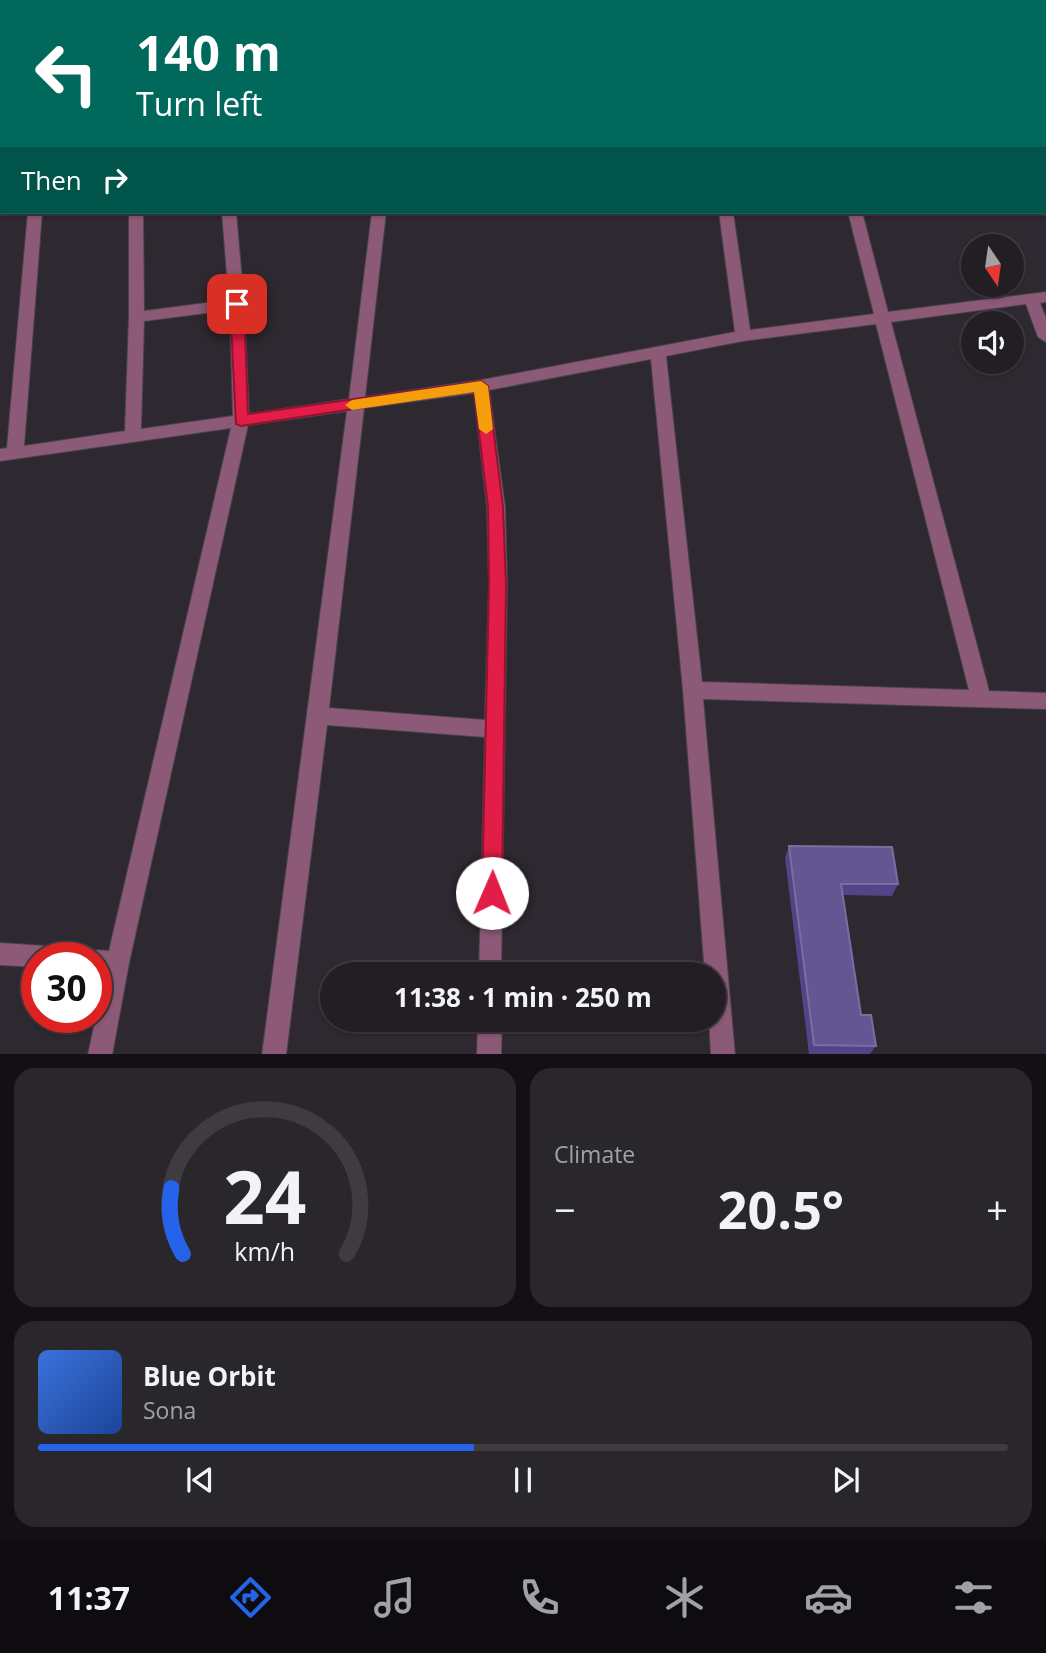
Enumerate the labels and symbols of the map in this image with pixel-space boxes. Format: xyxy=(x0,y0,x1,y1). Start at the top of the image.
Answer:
north arrow xyxy=(961,234,1024,298)
pin xyxy=(207,274,267,334)
position arrow xyxy=(455,856,529,930)
speed limit sign: 30 xyxy=(21,942,112,1033)

